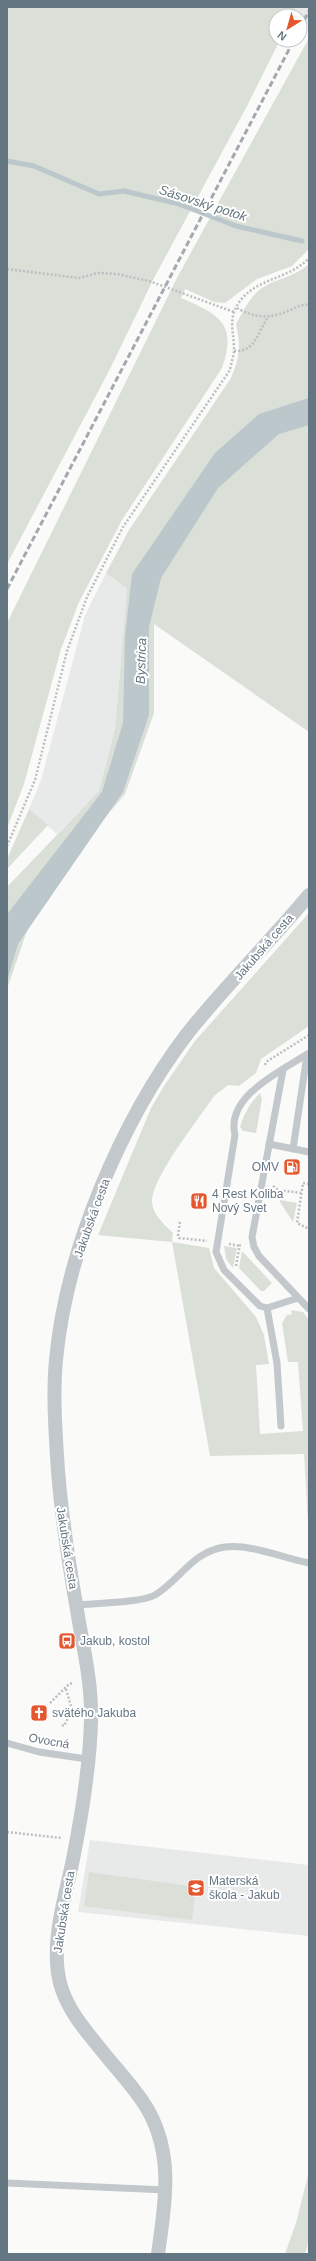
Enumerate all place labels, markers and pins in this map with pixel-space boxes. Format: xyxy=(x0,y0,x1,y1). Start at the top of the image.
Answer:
fuel station icon: OMV xyxy=(282,1157,302,1177)
place label: OMV xyxy=(252,1160,279,1174)
place label: 4 Rest Koliba Nový Svet xyxy=(212,1187,284,1215)
restaurant icon: 4 Rest Koliba Nový Svet xyxy=(189,1191,209,1211)
bus stop icon: Jakub, kostol xyxy=(57,1631,77,1651)
place label: Jakub, kostol xyxy=(80,1634,150,1648)
church icon: svätého Jakuba xyxy=(29,1703,49,1723)
place label: svätého Jakuba xyxy=(52,1706,136,1720)
place label: Materská škola - Jakub xyxy=(209,1874,280,1902)
school or university icon: Materská škola - Jakub xyxy=(186,1878,206,1898)

